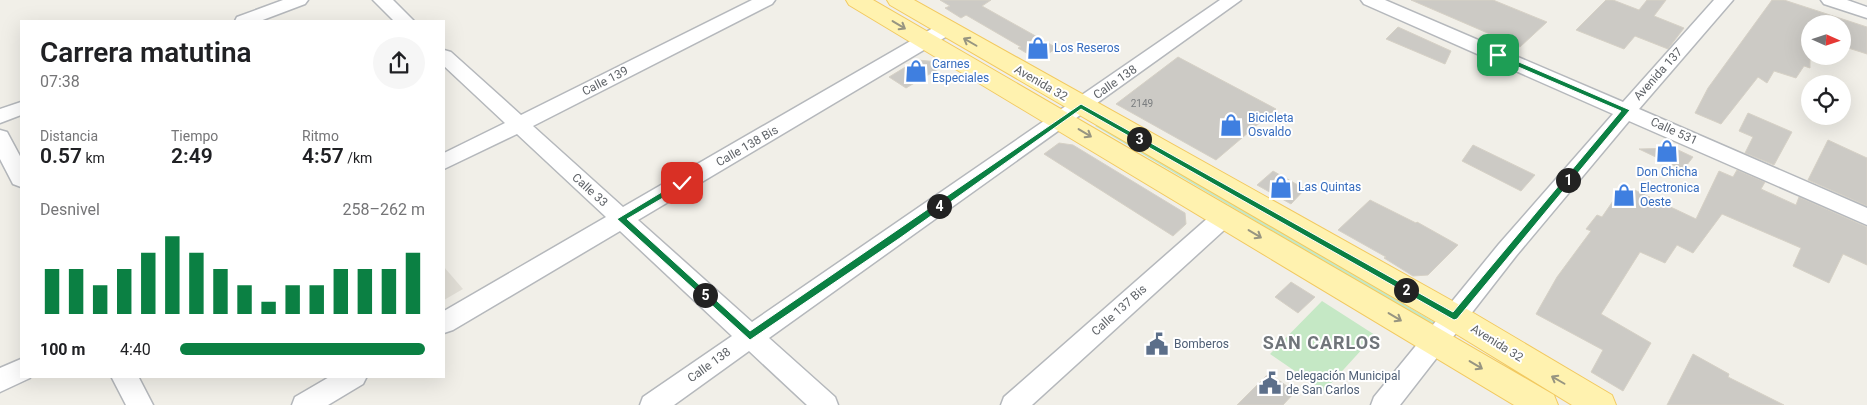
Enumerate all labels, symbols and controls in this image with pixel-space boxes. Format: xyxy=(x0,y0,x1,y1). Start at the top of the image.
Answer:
north arrow xyxy=(1801,15,1851,65)
map controls xyxy=(1801,15,1851,125)
one-way arrow xyxy=(892,21,906,31)
pin xyxy=(1477,34,1519,76)
shop icon: Los Reseros xyxy=(1025,35,1051,61)
text: Carrera matutina xyxy=(40,36,252,69)
button: share xyxy=(373,37,425,89)
one-way arrow xyxy=(963,37,978,47)
place label: Los Reseros xyxy=(1054,41,1120,55)
icon: arrive xyxy=(1484,41,1512,69)
street label: Avenida 137 xyxy=(1631,45,1685,103)
place label: Carnes Especiales xyxy=(932,57,989,85)
shop icon: Carnes Especiales xyxy=(903,58,929,84)
street label: Avenida 32 xyxy=(1012,62,1070,104)
street label: Calle 138 xyxy=(1091,62,1140,102)
street label: Calle 139 xyxy=(580,63,630,99)
text: 07:38 xyxy=(40,72,80,91)
button: locate xyxy=(1801,75,1851,125)
house number: 2149 xyxy=(1131,98,1153,109)
place label: Bicicleta Osvaldo xyxy=(1248,111,1294,139)
shop icon: Bicicleta Osvaldo xyxy=(1218,112,1244,138)
street label: Calle 531 xyxy=(1648,114,1700,148)
street label: Calle 138 Bis xyxy=(713,123,781,169)
pin: 3 xyxy=(1126,126,1152,152)
text: Distancia xyxy=(40,128,98,144)
text: Tiempo xyxy=(171,128,218,144)
text: Ritmo xyxy=(302,128,339,144)
one-way arrow xyxy=(1078,128,1092,138)
text: 3 xyxy=(1135,131,1144,147)
shop icon: Don Chicha xyxy=(1654,138,1680,164)
text: 0.57 xyxy=(40,144,82,168)
text: 2:49 xyxy=(171,144,213,168)
text: 4:57 xyxy=(302,144,344,168)
text: km xyxy=(82,150,105,166)
text: /km xyxy=(344,150,372,166)
pin xyxy=(661,162,703,204)
place label: Don Chicha xyxy=(1636,165,1698,179)
pin: 1 xyxy=(1556,168,1580,192)
icon: check xyxy=(668,169,696,197)
street label: Calle 33 xyxy=(569,170,611,210)
text: 1 xyxy=(1564,172,1573,188)
shop icon: Las Quintas xyxy=(1268,174,1294,200)
place label: Las Quintas xyxy=(1298,180,1361,194)
place label: Electronica Oeste xyxy=(1640,181,1699,209)
shop icon: Electronica Oeste xyxy=(1611,182,1637,208)
pin: 4 xyxy=(926,194,952,218)
text: 4 xyxy=(935,198,944,214)
text: Desnivel xyxy=(40,200,100,219)
text: 258–262 m xyxy=(343,200,425,219)
one-way arrow xyxy=(1247,229,1262,239)
pin: 2 xyxy=(1394,278,1418,302)
pin: 5 xyxy=(692,282,718,308)
street label: Calle 137 Bis xyxy=(1089,282,1149,338)
text: 2 xyxy=(1402,282,1411,298)
text: 5 xyxy=(701,287,710,303)
one-way arrow xyxy=(1387,312,1401,322)
street label: Avenida 32 xyxy=(1468,321,1526,365)
public building icon: Bomberos xyxy=(1144,331,1170,357)
district label: SAN CARLOS xyxy=(1263,332,1381,353)
place label: Bomberos xyxy=(1174,337,1229,351)
text: 100 m xyxy=(40,340,85,359)
text: 4:40 xyxy=(120,340,151,359)
street label: Calle 138 xyxy=(685,345,733,385)
one-way arrow xyxy=(1468,361,1482,371)
place label: Delegación Municipal de San Carlos xyxy=(1286,369,1400,397)
public building icon: Delegación Municipal de San Carlos xyxy=(1257,370,1283,396)
one-way arrow xyxy=(1551,375,1565,385)

